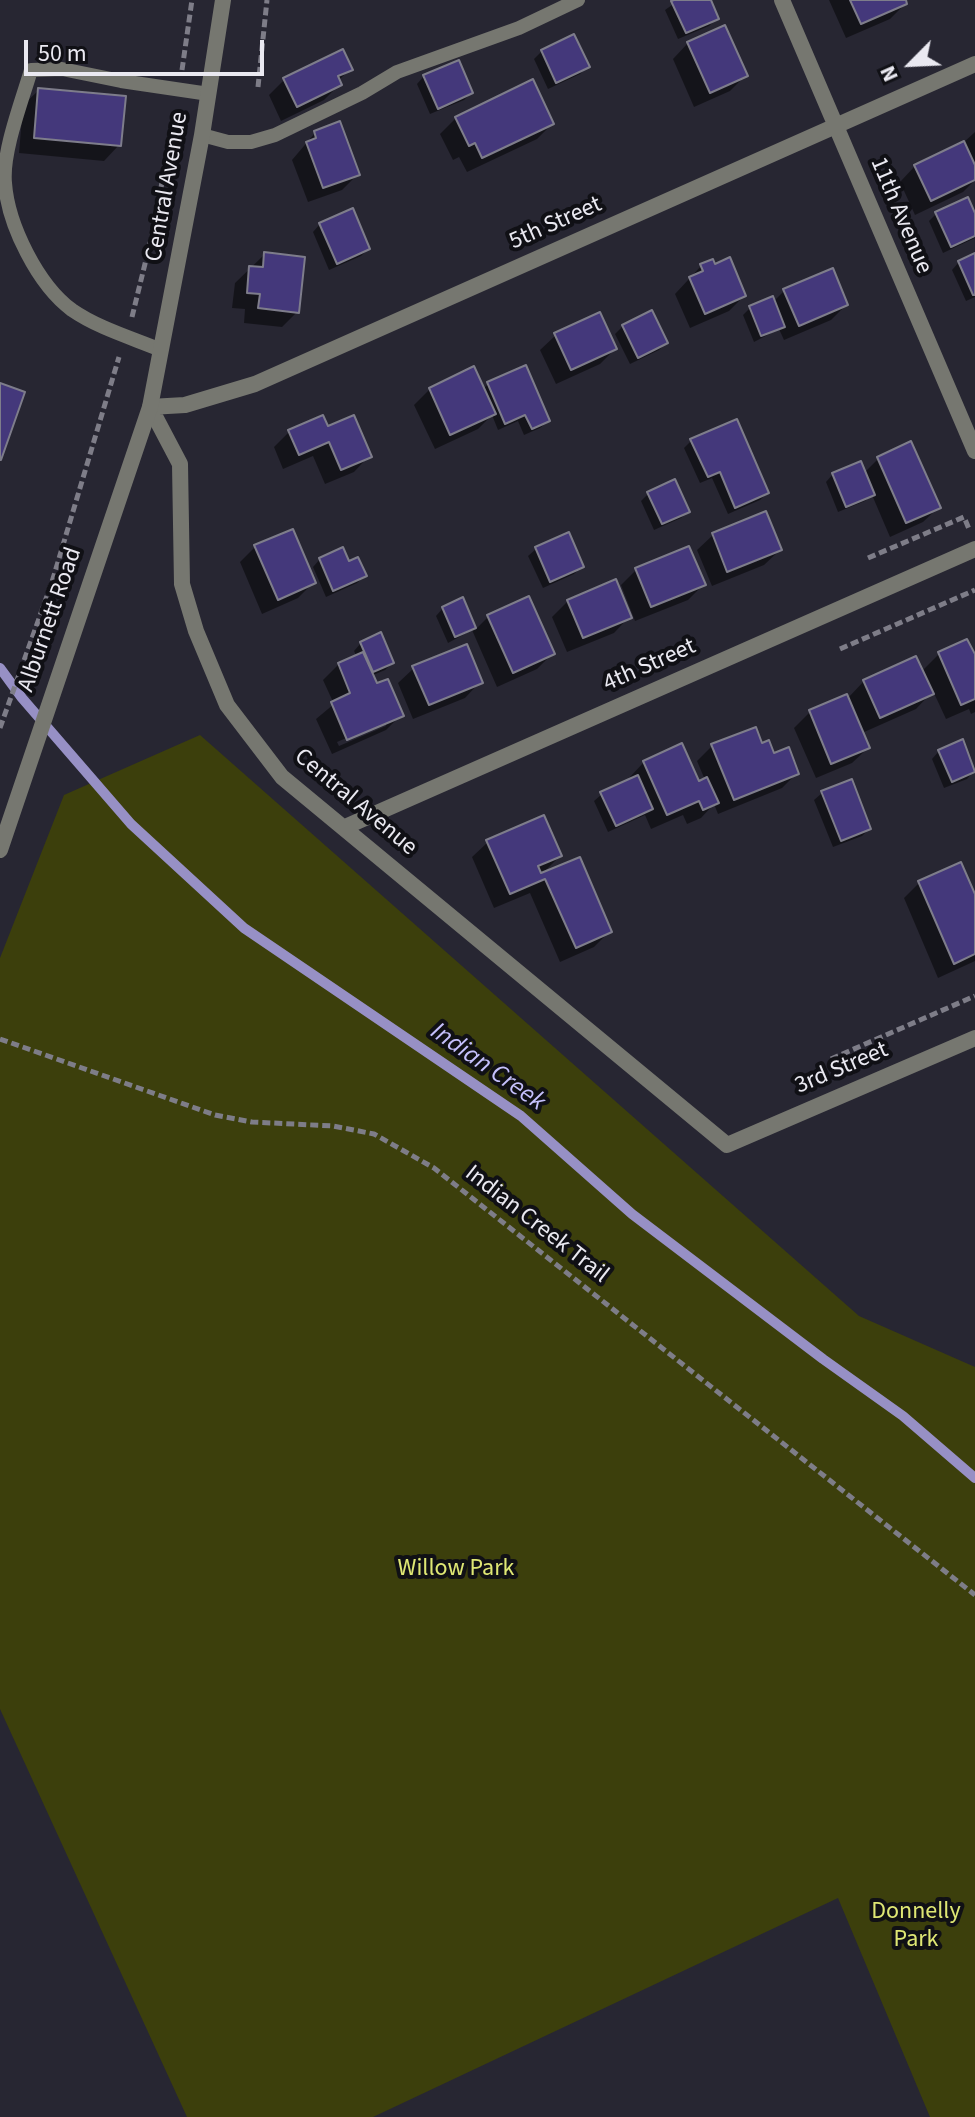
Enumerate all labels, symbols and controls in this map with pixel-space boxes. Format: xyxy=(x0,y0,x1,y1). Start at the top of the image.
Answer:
scale bar xyxy=(28,24,268,74)
north arrow xyxy=(871,24,951,104)
text: 50 m xyxy=(38,36,87,71)
text: N xyxy=(871,61,907,87)
street label: Central Avenue xyxy=(141,110,195,264)
street label: 11th Avenue xyxy=(863,153,937,279)
street label: 5th Street xyxy=(505,191,607,257)
street label: Alburnett Road xyxy=(13,544,89,696)
street label: 4th Street xyxy=(599,633,701,699)
street label: Central Avenue xyxy=(288,743,422,863)
water label: Indian Creek xyxy=(423,1017,551,1119)
street label: 3rd Street xyxy=(791,1037,893,1101)
street label: Indian Creek Trail xyxy=(458,1160,614,1290)
park label: Willow Park xyxy=(398,1556,514,1584)
park label: Donnelly Park xyxy=(871,1899,961,1955)

